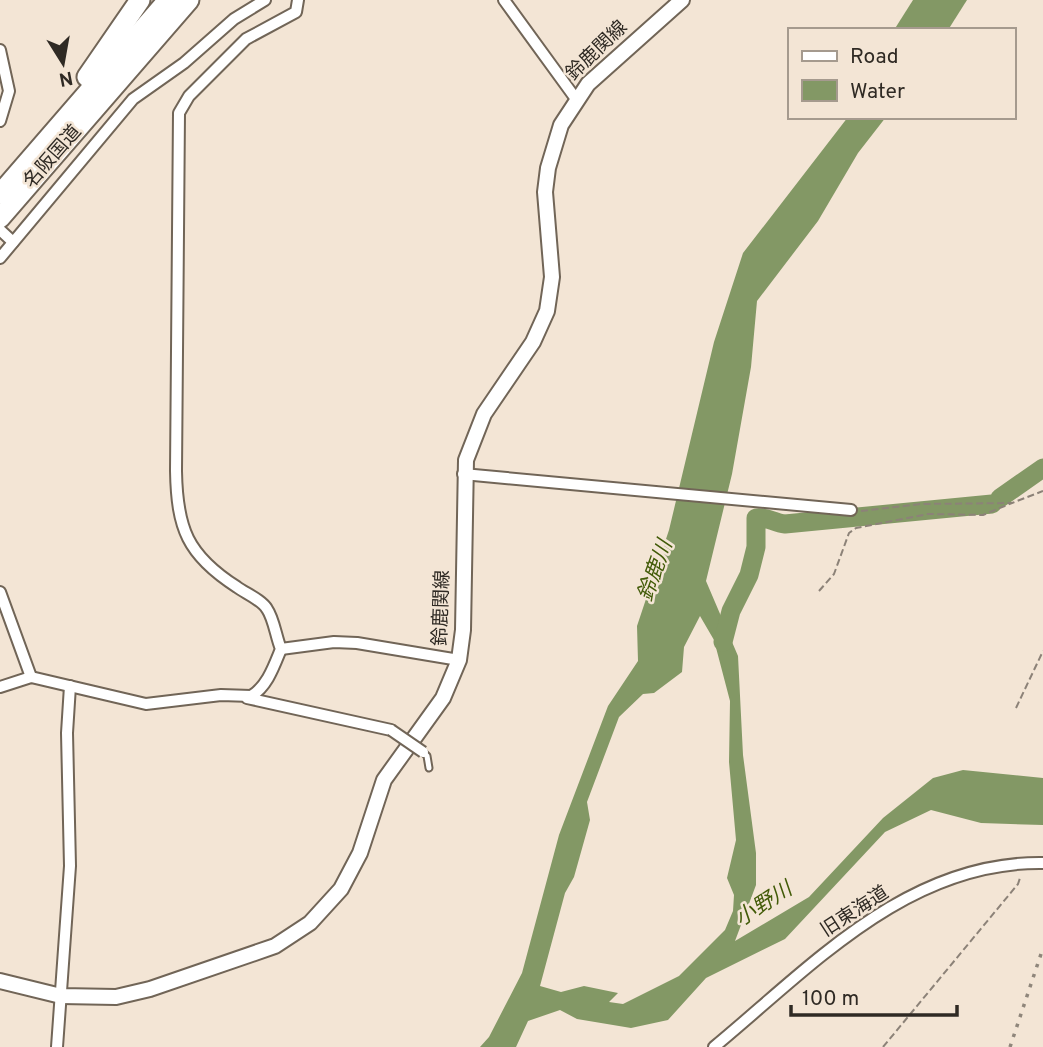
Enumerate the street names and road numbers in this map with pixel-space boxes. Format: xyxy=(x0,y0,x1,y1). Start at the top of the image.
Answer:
street label: 鈴鹿関線 xyxy=(561,16,633,86)
street label: 名阪国道 xyxy=(19,120,87,194)
street label: 鈴鹿関線 xyxy=(429,570,455,646)
street label: 旧東海道 xyxy=(817,881,893,943)

